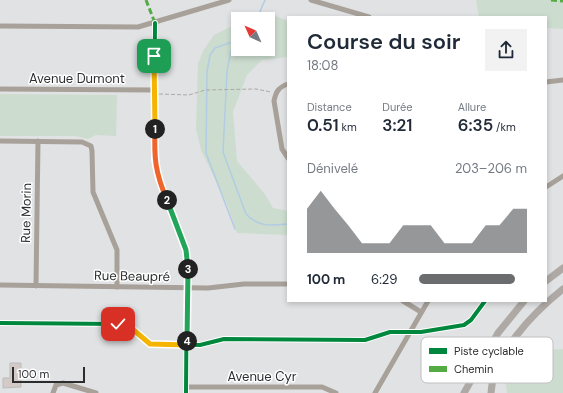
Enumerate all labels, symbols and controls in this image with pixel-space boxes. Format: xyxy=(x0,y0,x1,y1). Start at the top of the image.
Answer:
north arrow xyxy=(231,12,275,56)
map controls xyxy=(231,12,275,56)
text: Course du soir xyxy=(307,27,461,56)
button: share xyxy=(485,29,527,71)
pin xyxy=(137,39,171,73)
icon: arrive xyxy=(143,45,165,67)
text: 18:08 xyxy=(307,57,338,74)
street label: Avenue Dumont xyxy=(29,70,125,87)
text: Distance xyxy=(307,100,352,114)
text: Durée xyxy=(382,100,413,114)
text: Allure xyxy=(458,100,486,114)
text: 0.51 xyxy=(307,114,339,136)
text: 3:21 xyxy=(382,114,412,136)
text: 6:35 xyxy=(458,114,493,136)
pin: 1 xyxy=(145,119,165,139)
text: km xyxy=(339,120,357,134)
text: /km xyxy=(493,120,516,134)
text: 1 xyxy=(153,122,157,136)
text: Dénivelé xyxy=(307,160,358,177)
text: 203–206 m xyxy=(455,160,527,177)
street label: Rue Morin xyxy=(17,183,35,243)
pin: 2 xyxy=(157,190,177,210)
text: 2 xyxy=(164,193,170,207)
pin: 3 xyxy=(178,259,198,279)
text: 3 xyxy=(185,262,191,276)
street label: Rue Beaupré xyxy=(94,267,170,285)
text: 100 m xyxy=(307,271,345,288)
text: 6:29 xyxy=(371,271,397,288)
pin xyxy=(101,307,135,341)
icon: check xyxy=(107,313,129,335)
pin: 4 xyxy=(177,331,197,351)
text: 4 xyxy=(183,334,191,348)
legend xyxy=(421,337,553,383)
text: Piste cyclable xyxy=(454,344,524,358)
text: Chemin xyxy=(454,362,493,376)
scale bar xyxy=(12,365,85,384)
text: 100 m xyxy=(18,367,49,381)
street label: Avenue Cyr xyxy=(228,368,297,385)

